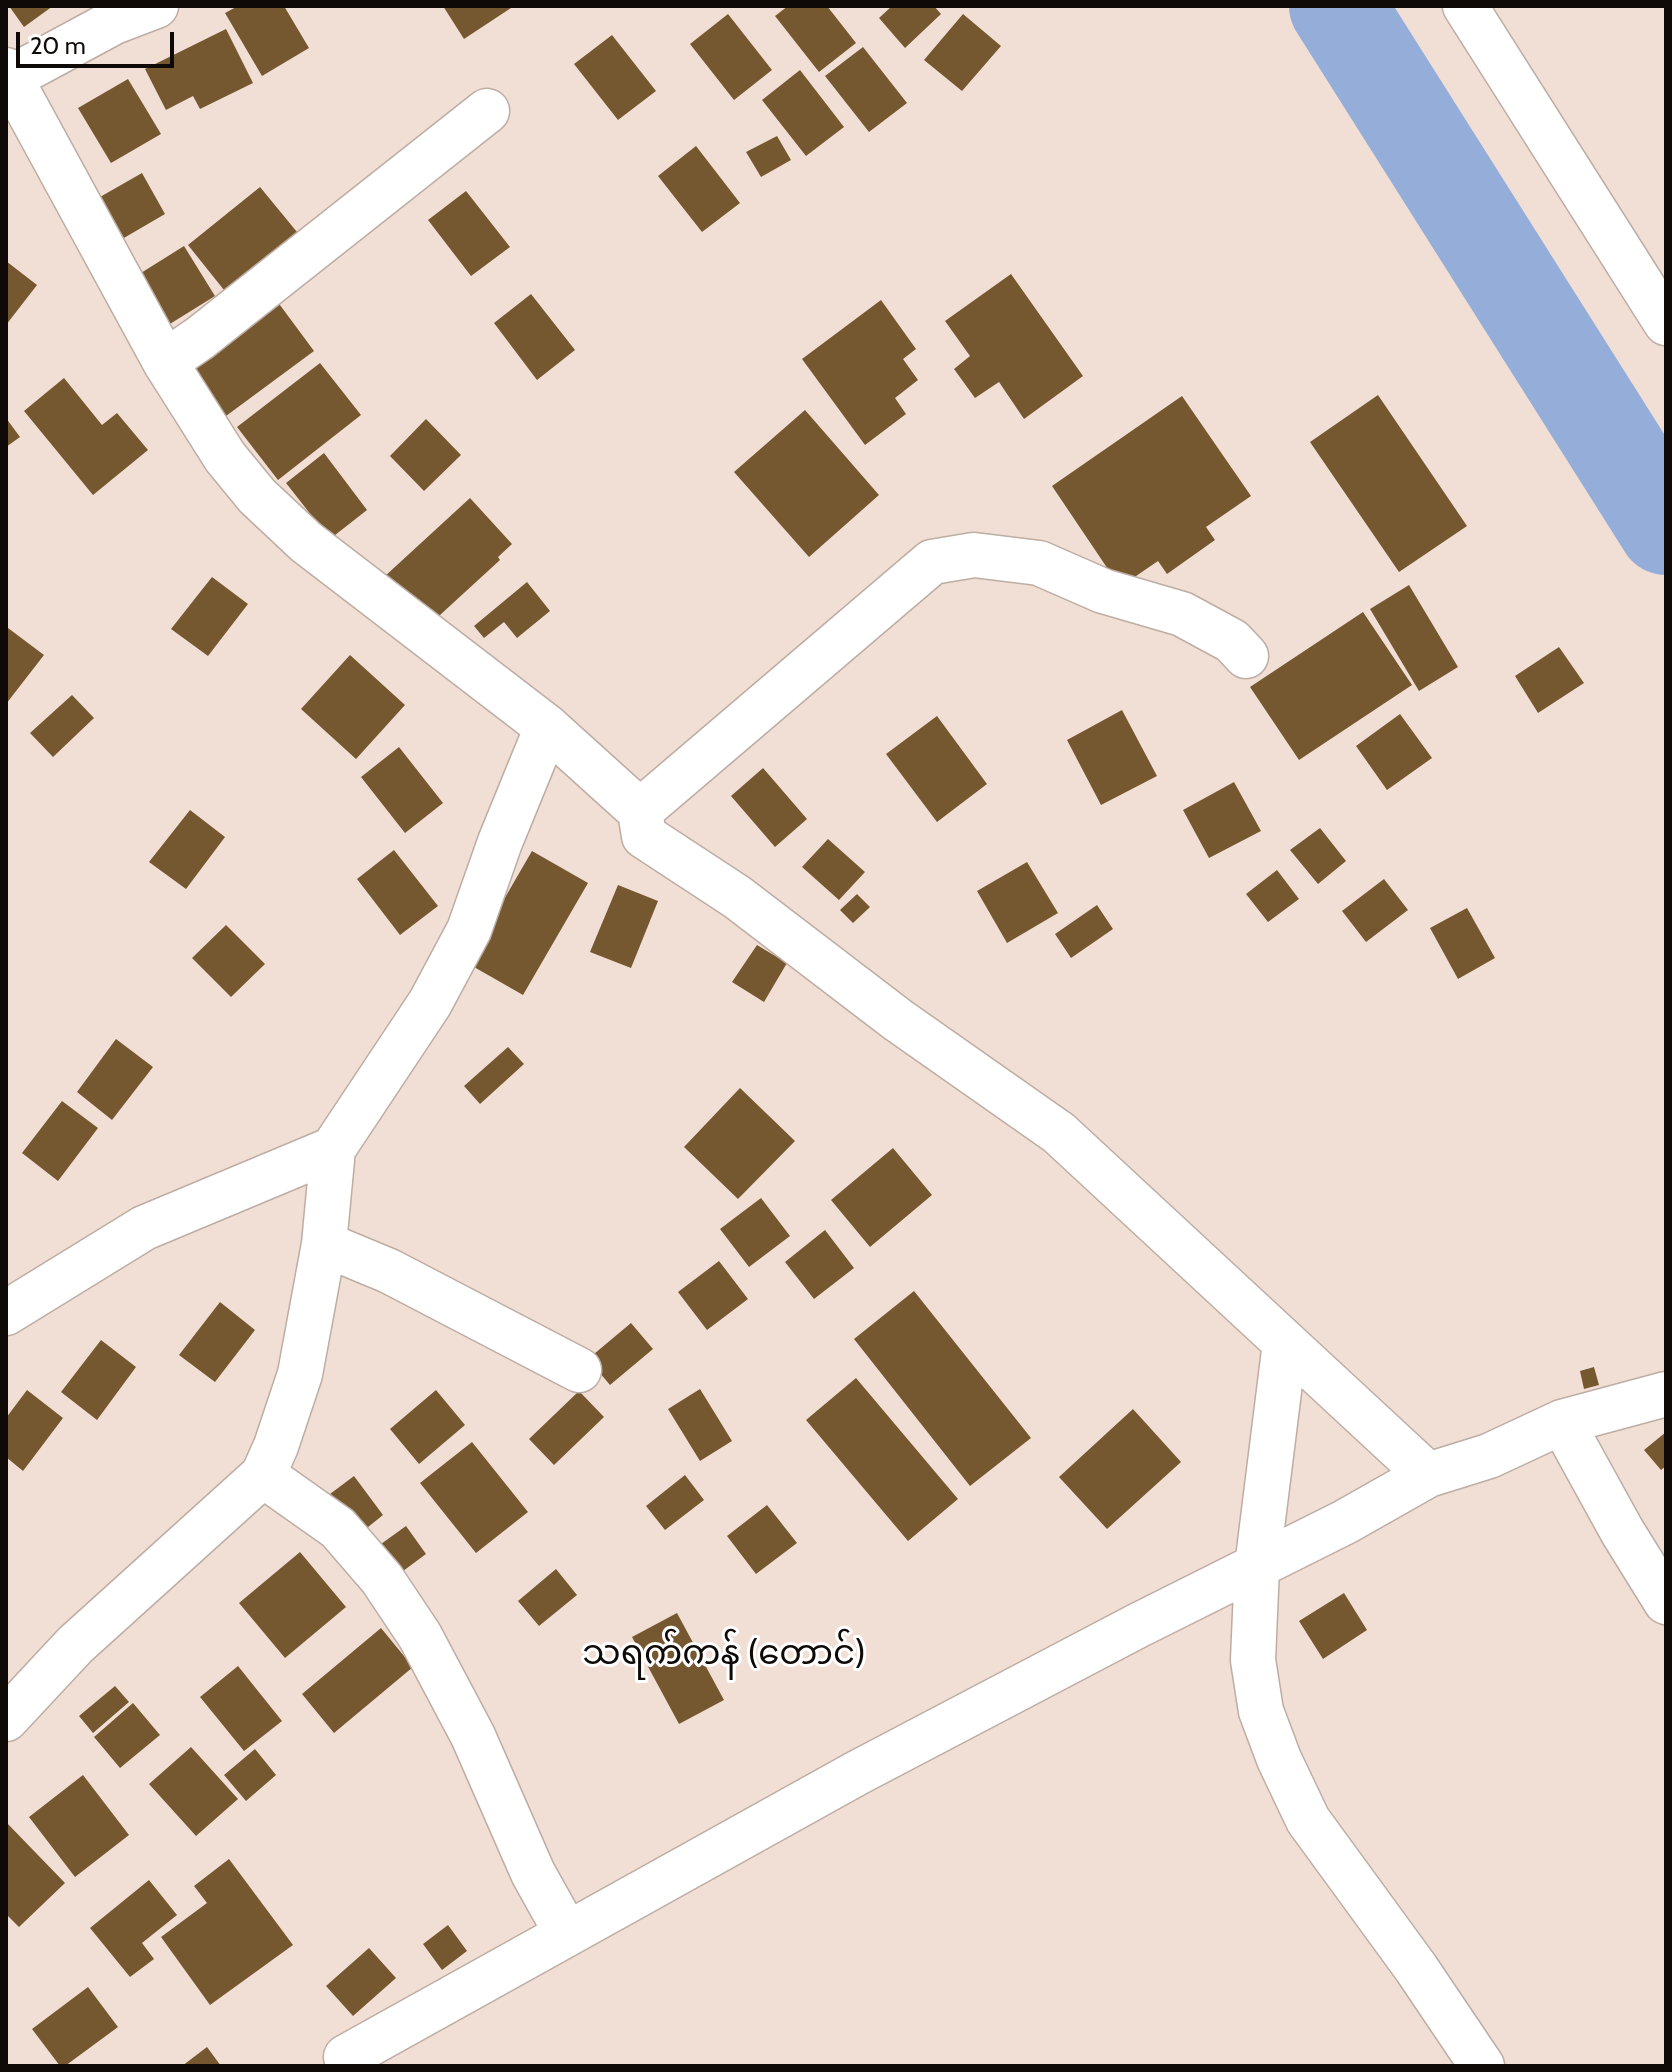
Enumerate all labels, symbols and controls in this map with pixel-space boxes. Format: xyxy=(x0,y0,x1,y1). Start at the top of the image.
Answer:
scale bar xyxy=(20,16,178,66)
text: 20 m xyxy=(30,31,86,60)
district label: သရက်ကန် (တောင်) xyxy=(582,1634,866,1674)

